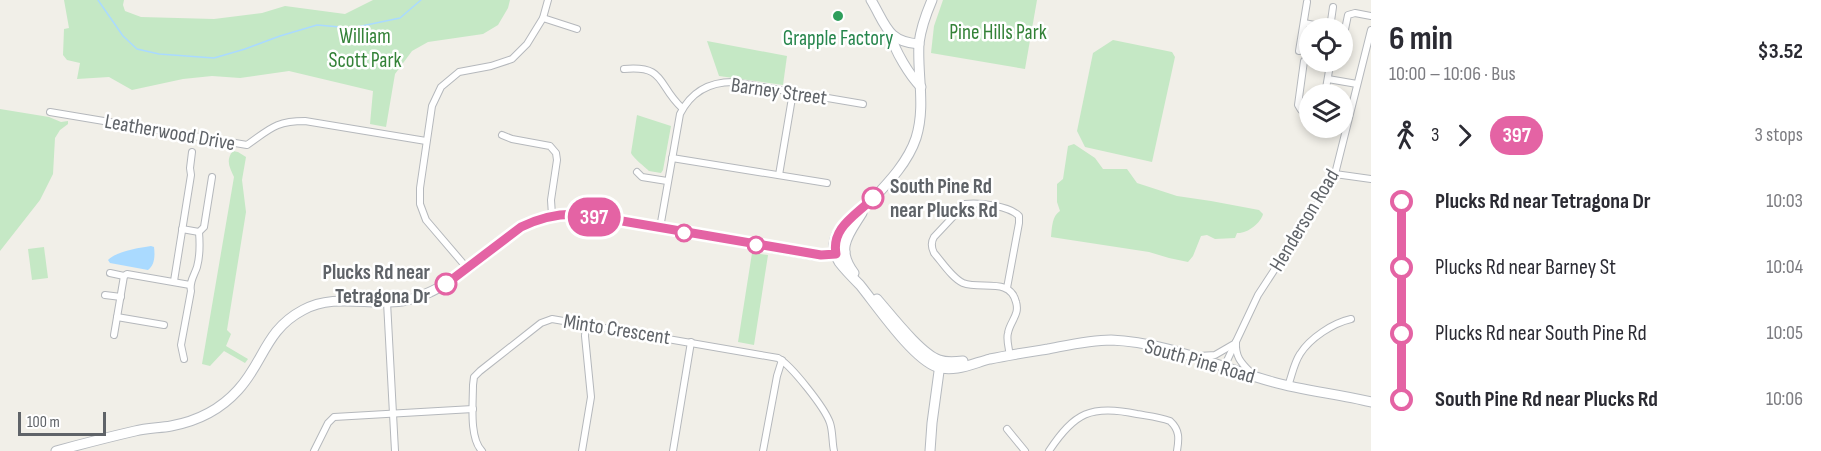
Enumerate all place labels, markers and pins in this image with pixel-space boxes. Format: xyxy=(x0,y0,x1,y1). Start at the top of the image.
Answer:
marker: Grapple Factory xyxy=(831,9,845,23)
place label: Grapple Factory xyxy=(783,26,893,51)
place label: South Pine Rd near Plucks Rd xyxy=(890,174,998,223)
marker: South Pine Rd near Plucks Rd xyxy=(862,187,884,209)
unlabelled marker xyxy=(675,224,693,242)
unlabelled marker xyxy=(747,236,765,254)
place label: Plucks Rd near Tetragona Dr xyxy=(322,260,431,309)
marker: Plucks Rd near Tetragona Dr xyxy=(435,273,457,295)

